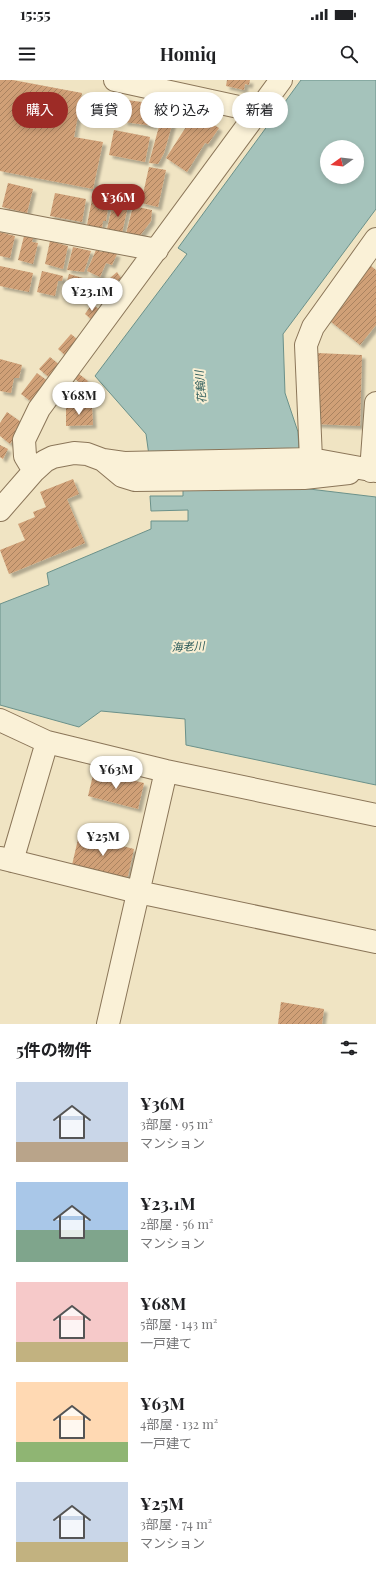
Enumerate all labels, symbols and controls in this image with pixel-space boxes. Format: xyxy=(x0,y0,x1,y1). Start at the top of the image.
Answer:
text: 15:55 xyxy=(20,4,51,24)
text: Homiq xyxy=(160,42,216,66)
icon: menu xyxy=(16,43,38,65)
icon: search xyxy=(338,43,360,65)
chip: 購入 xyxy=(12,92,68,128)
chip: 賃貸 xyxy=(76,92,132,128)
chip: 絞り込み xyxy=(140,92,224,128)
chip: 新着 xyxy=(232,92,288,128)
north arrow xyxy=(320,140,364,184)
map controls xyxy=(320,140,364,184)
pin: ¥36M xyxy=(94,184,142,218)
text: ¥36M xyxy=(101,188,135,205)
pin: ¥23.1M xyxy=(59,278,125,312)
text: ¥23.1M xyxy=(71,282,113,299)
water label: 花輪川 xyxy=(191,369,209,404)
pin: ¥68M xyxy=(55,382,103,416)
text: ¥68M xyxy=(61,386,97,403)
water label: 海老川 xyxy=(171,638,206,654)
pin: ¥63M xyxy=(92,756,140,790)
text: ¥63M xyxy=(99,760,133,777)
pin: ¥25M xyxy=(79,823,127,857)
text: ¥25M xyxy=(86,827,120,844)
icon: filters xyxy=(338,1037,360,1059)
text: 5件の物件 xyxy=(16,1038,92,1060)
text: ¥36M xyxy=(140,1092,185,1114)
icon: home xyxy=(48,1098,96,1146)
text: 3部屋 · 95 m² xyxy=(140,1115,213,1132)
text: マンション xyxy=(140,1134,205,1151)
text: ¥23.1M xyxy=(140,1192,196,1214)
icon: home xyxy=(48,1198,96,1246)
text: 2部屋 · 56 m² xyxy=(140,1215,213,1232)
text: マンション xyxy=(140,1234,205,1251)
text: ¥68M xyxy=(140,1292,186,1314)
icon: home xyxy=(48,1298,96,1346)
text: 5部屋 · 143 m² xyxy=(140,1315,217,1332)
text: 一戸建て xyxy=(140,1334,192,1351)
text: ¥63M xyxy=(140,1392,185,1414)
icon: home xyxy=(48,1398,96,1446)
text: 4部屋 · 132 m² xyxy=(140,1415,218,1432)
text: 一戸建て xyxy=(140,1434,192,1451)
text: ¥25M xyxy=(140,1492,184,1514)
icon: home xyxy=(48,1498,96,1546)
text: 3部屋 · 74 m² xyxy=(140,1515,212,1532)
text: マンション xyxy=(140,1534,205,1551)

